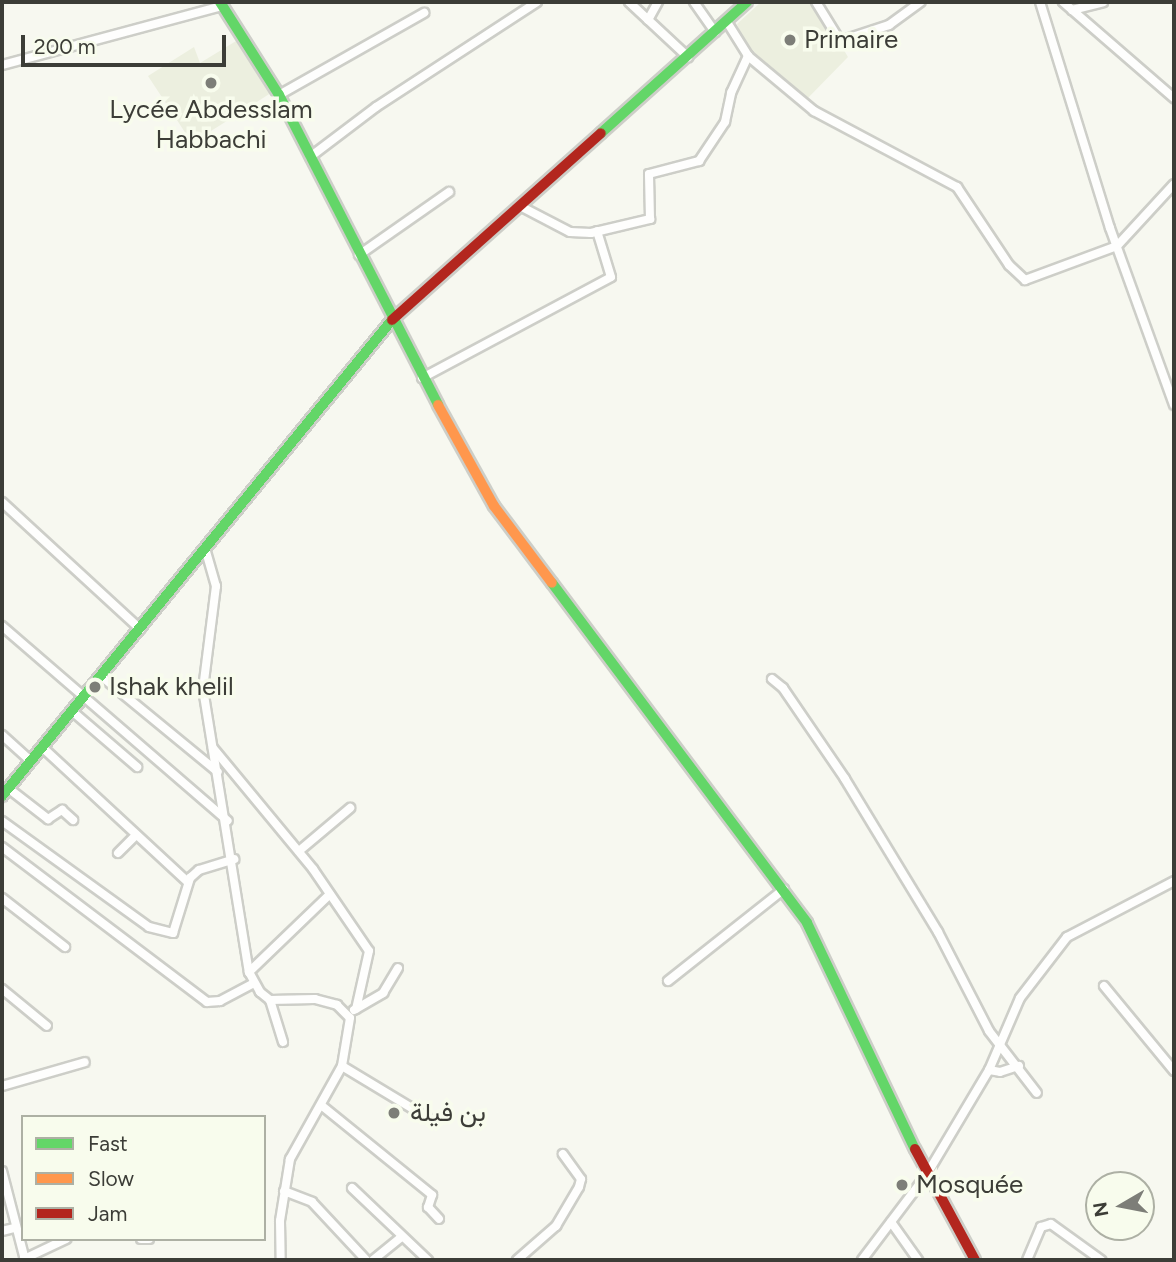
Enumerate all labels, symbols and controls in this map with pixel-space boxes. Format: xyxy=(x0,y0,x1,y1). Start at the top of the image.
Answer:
scale bar xyxy=(24,21,229,65)
place label: Primaire xyxy=(804,24,898,56)
marker: Primaire xyxy=(782,32,798,48)
text: 200 m xyxy=(34,34,96,59)
marker: Lycée Abdesslam Habbachi xyxy=(203,75,219,91)
place label: Lycée Abdesslam Habbachi xyxy=(109,94,313,156)
place label: Ishak khelil xyxy=(109,671,234,703)
marker: Ishak khelil xyxy=(87,679,103,695)
place label: بن فيلة xyxy=(410,1097,486,1129)
marker: بن فيلة xyxy=(384,1103,404,1123)
legend xyxy=(21,1115,266,1241)
text: Fast xyxy=(88,1131,128,1156)
text: Slow xyxy=(88,1166,134,1191)
place label: Mosquée xyxy=(916,1169,1023,1201)
north arrow xyxy=(1085,1171,1155,1241)
marker: Mosquée xyxy=(894,1177,910,1193)
text: N xyxy=(1088,1200,1113,1219)
text: Jam xyxy=(88,1201,127,1226)

